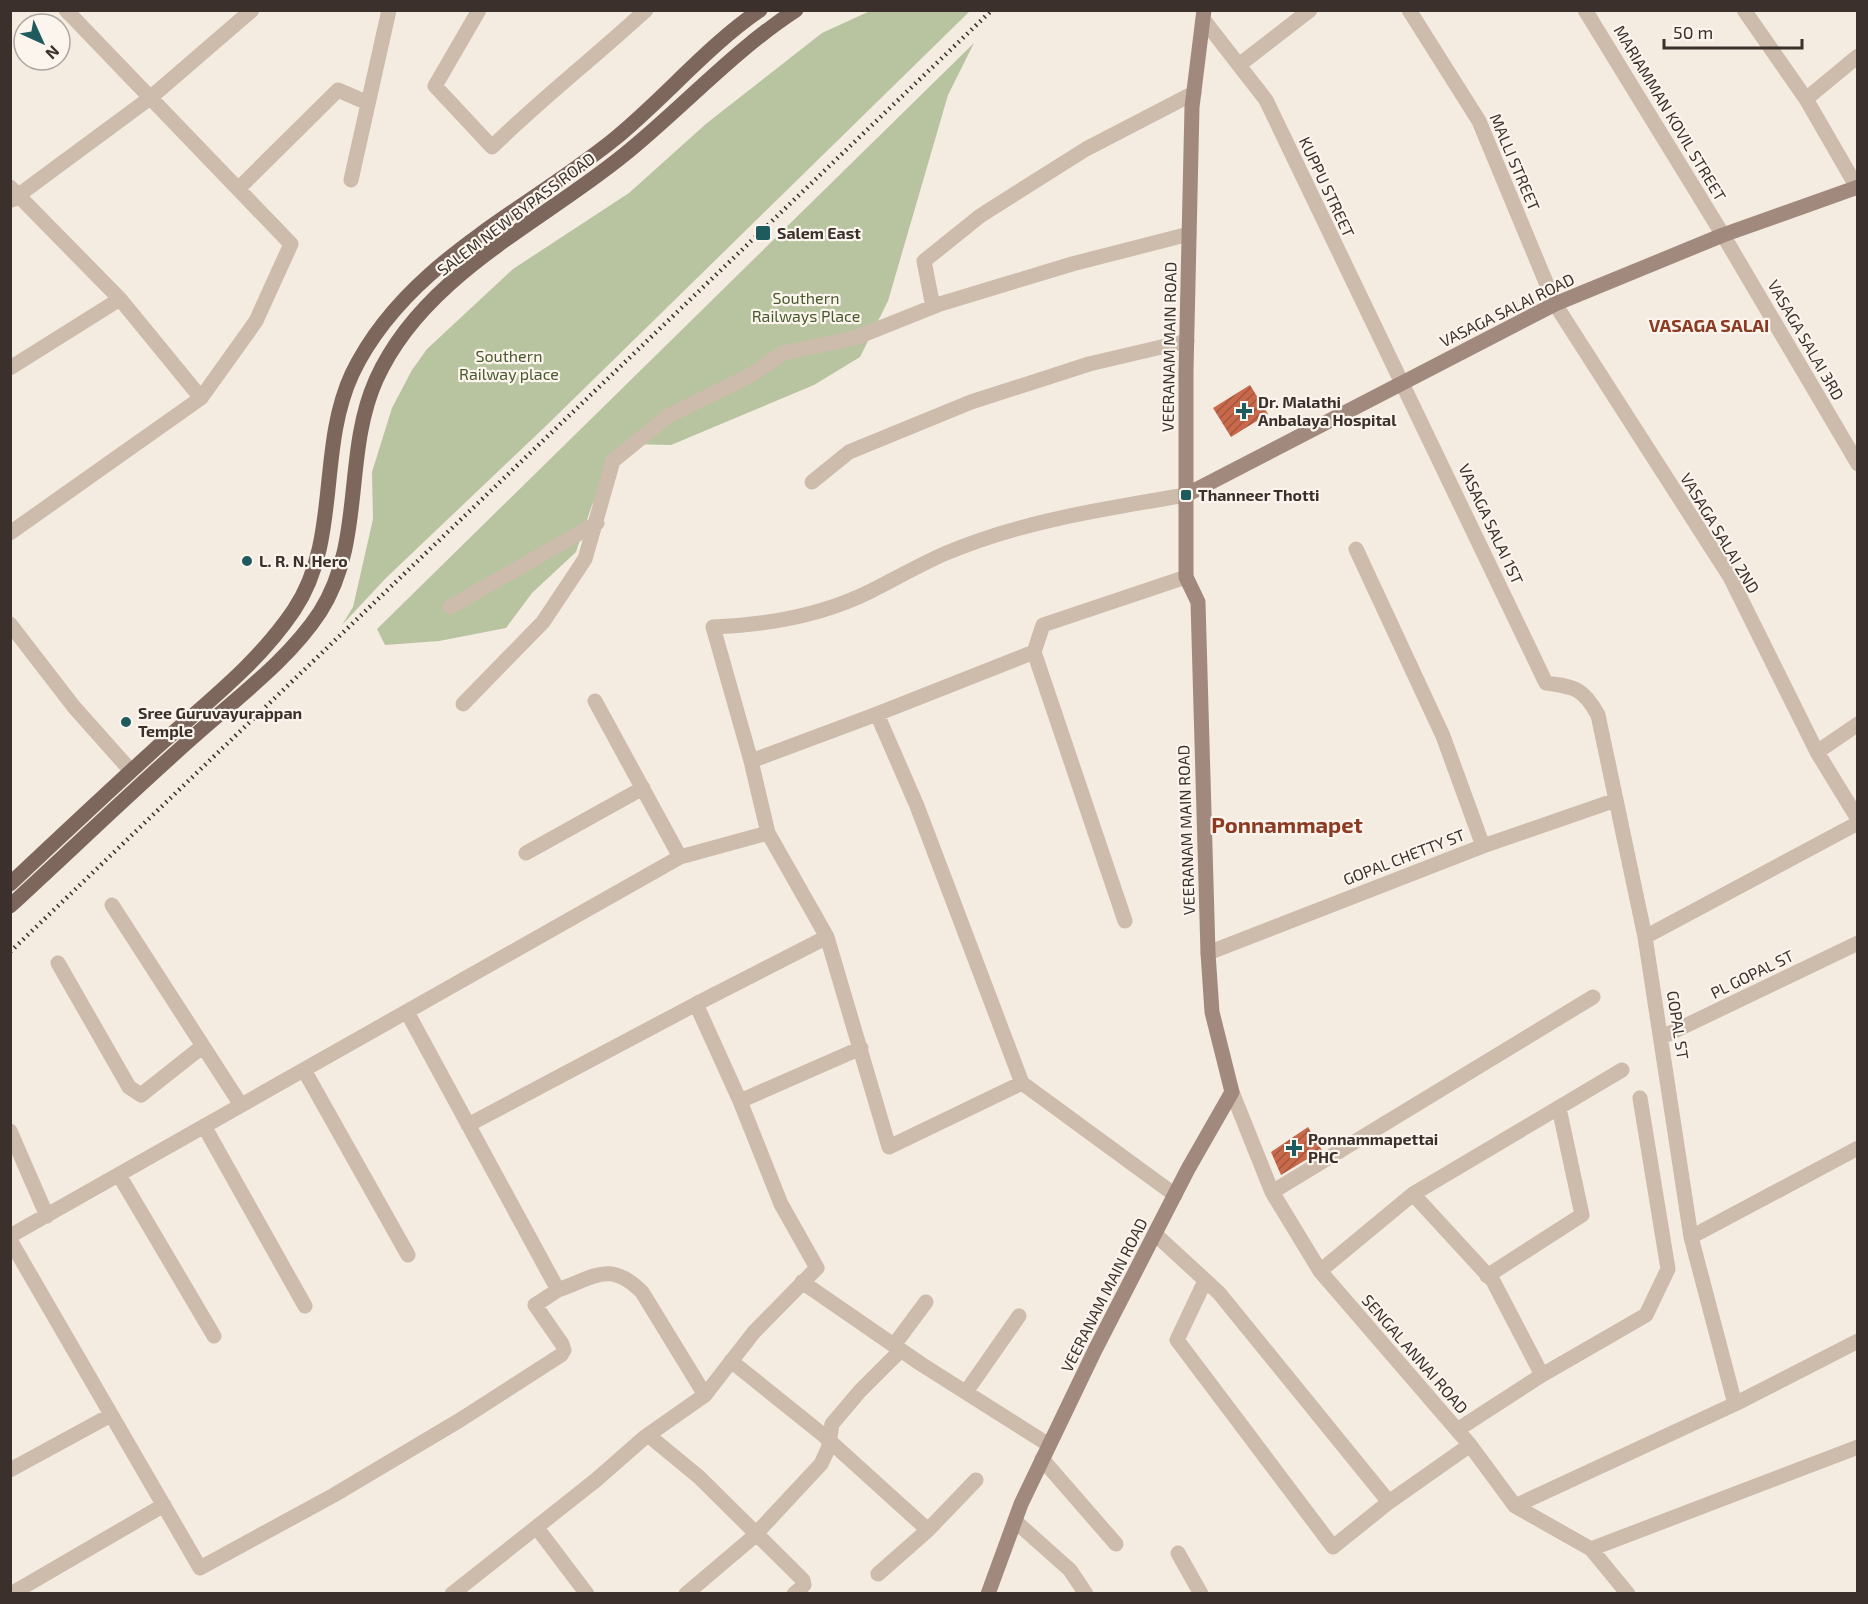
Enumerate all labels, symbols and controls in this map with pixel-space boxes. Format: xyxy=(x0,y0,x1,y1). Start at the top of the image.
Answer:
north arrow xyxy=(12,12,72,72)
scale bar xyxy=(1664,12,1802,50)
text: 50 m xyxy=(1673,21,1713,43)
street label: MARIAMMAN KOVIL STREET xyxy=(1610,22,1730,204)
text: N xyxy=(42,42,64,64)
street label: MALLI STREET xyxy=(1486,110,1544,213)
street label: KUPPU STREET xyxy=(1296,134,1359,240)
street label: SALEM NEW BYPASS ROAD xyxy=(433,148,598,279)
place label: Salem East xyxy=(777,223,861,242)
marker: Salem East xyxy=(754,224,772,242)
street label: VEERANAM MAIN ROAD xyxy=(1158,262,1179,432)
street label: VASAGA SALAI ROAD xyxy=(1436,269,1577,350)
street label: VASAGA SALAI 3RD xyxy=(1764,276,1849,403)
park label: Southern Railways Place xyxy=(752,288,860,325)
district label: VASAGA SALAI xyxy=(1649,314,1769,336)
park label: Southern Railway place xyxy=(459,346,559,383)
place label: Dr. Malathi Anbalaya Hospital xyxy=(1258,392,1397,430)
marker: Dr. Malathi Anbalaya Hospital xyxy=(1235,402,1253,420)
street label: VASAGA SALAI 1ST xyxy=(1455,461,1528,587)
street label: VASAGA SALAI 2ND xyxy=(1677,469,1764,596)
place label: Thanneer Thotti xyxy=(1198,485,1319,504)
marker: Thanneer Thotti xyxy=(1179,488,1193,502)
place label: L. R. N. Hero xyxy=(259,551,348,570)
marker: L. R. N. Hero xyxy=(240,554,254,568)
place label: Sree Guruvayurappan Temple xyxy=(138,703,302,740)
marker: Sree Guruvayurappan Temple xyxy=(119,715,133,729)
street label: VEERANAM MAIN ROAD xyxy=(1173,745,1198,916)
district label: Ponnammapet xyxy=(1211,811,1363,837)
street label: GOPAL CHETTY ST xyxy=(1340,825,1467,888)
street label: PL GOPAL ST xyxy=(1707,945,1796,1002)
street label: GOPAL ST xyxy=(1664,989,1693,1061)
place label: Ponnammapettai PHC xyxy=(1308,1129,1438,1166)
marker: Ponnammapettai PHC xyxy=(1285,1139,1303,1157)
street label: VEERANAM MAIN ROAD xyxy=(1056,1215,1151,1375)
street label: SENGAL ANNAI ROAD xyxy=(1358,1290,1472,1417)

